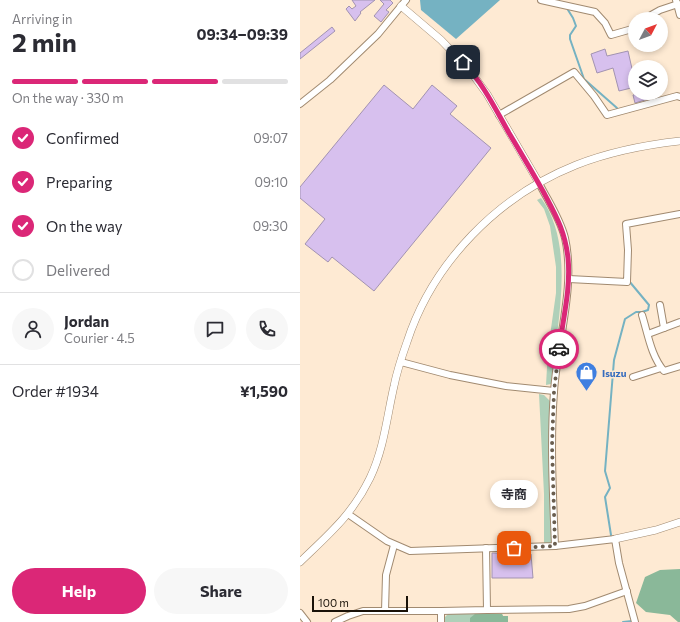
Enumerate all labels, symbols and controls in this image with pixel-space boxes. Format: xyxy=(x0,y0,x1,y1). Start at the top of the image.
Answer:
text: Arriving in xyxy=(12,11,72,27)
north arrow xyxy=(628,12,668,52)
map controls xyxy=(628,12,668,100)
text: 09:34–09:39 xyxy=(196,25,288,43)
text: 2 min xyxy=(12,26,77,57)
pin xyxy=(446,45,480,79)
icon: home xyxy=(452,51,474,73)
button: layers xyxy=(628,60,668,100)
text: On the way · 330 m xyxy=(12,90,124,106)
icon: check xyxy=(12,127,34,149)
text: Confirmed xyxy=(46,129,119,147)
text: 09:07 xyxy=(253,130,288,146)
icon: check xyxy=(12,171,34,193)
text: Preparing xyxy=(46,173,112,191)
text: 09:10 xyxy=(255,174,288,190)
icon: check xyxy=(12,215,34,237)
text: On the way xyxy=(46,217,123,235)
text: 09:30 xyxy=(253,218,288,234)
text: Delivered xyxy=(46,261,110,279)
button: person xyxy=(12,308,54,350)
button: chat xyxy=(194,308,236,350)
button: phone xyxy=(246,308,288,350)
text: Jordan xyxy=(64,312,109,330)
courier xyxy=(539,329,579,369)
text: Courier · 4.5 xyxy=(64,330,135,346)
icon: car xyxy=(548,338,570,360)
shop icon: Isuzu xyxy=(573,360,599,393)
place label: Isuzu xyxy=(602,367,627,379)
text: Order #1934 xyxy=(12,382,99,400)
text: ¥1,590 xyxy=(240,382,288,400)
callout: 寺商 xyxy=(490,480,538,508)
text: 寺商 xyxy=(501,486,527,502)
pin xyxy=(497,531,531,565)
icon: bag xyxy=(503,537,525,559)
button: Help xyxy=(12,568,146,614)
button: Share xyxy=(154,568,288,614)
scale bar xyxy=(312,594,408,613)
text: 100 m xyxy=(318,596,349,609)

